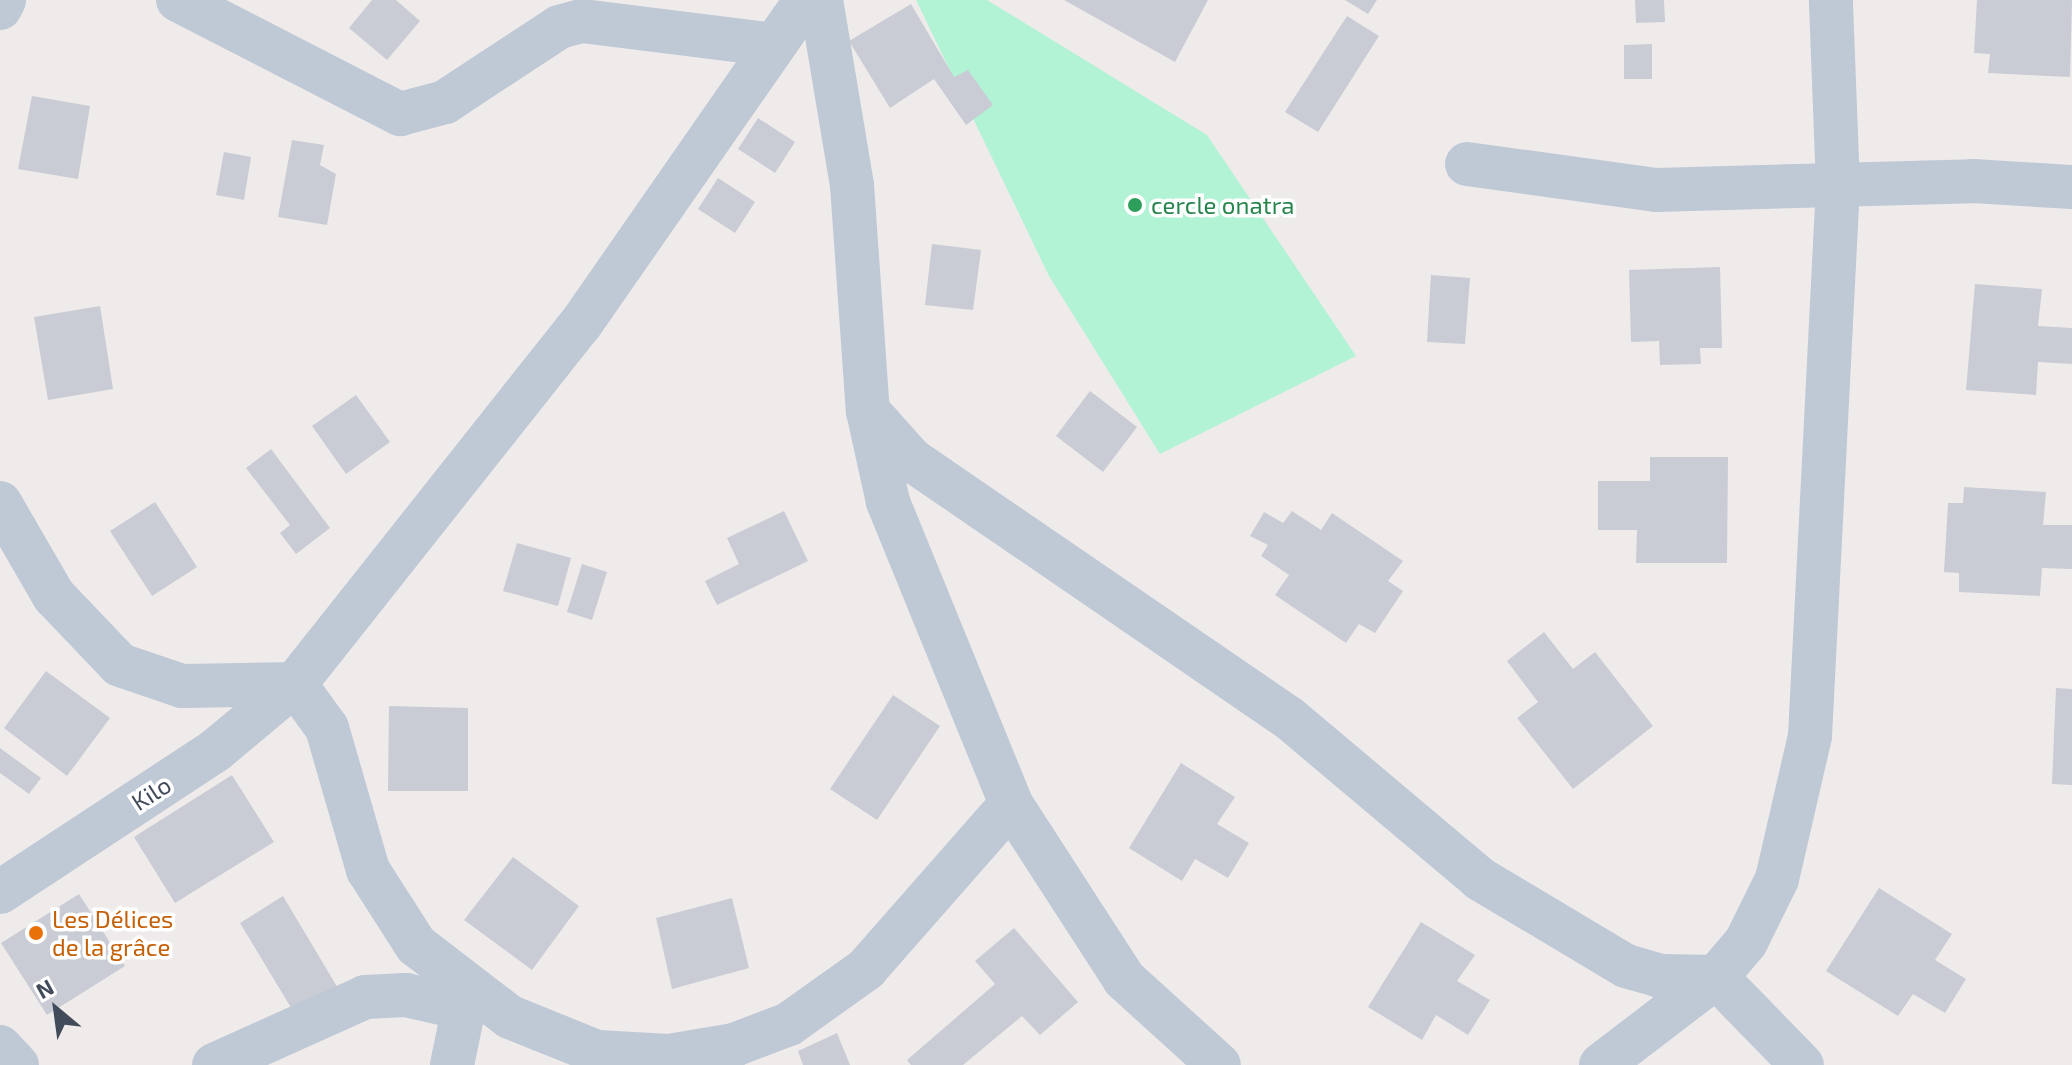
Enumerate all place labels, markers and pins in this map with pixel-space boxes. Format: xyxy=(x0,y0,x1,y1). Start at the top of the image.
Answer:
place label: cercle onatra xyxy=(1151,191,1295,219)
marker: cercle onatra xyxy=(1126,196,1144,214)
place label: Les Délices de la grâce xyxy=(52,905,173,961)
marker: Les Délices de la grâce xyxy=(27,924,45,942)

